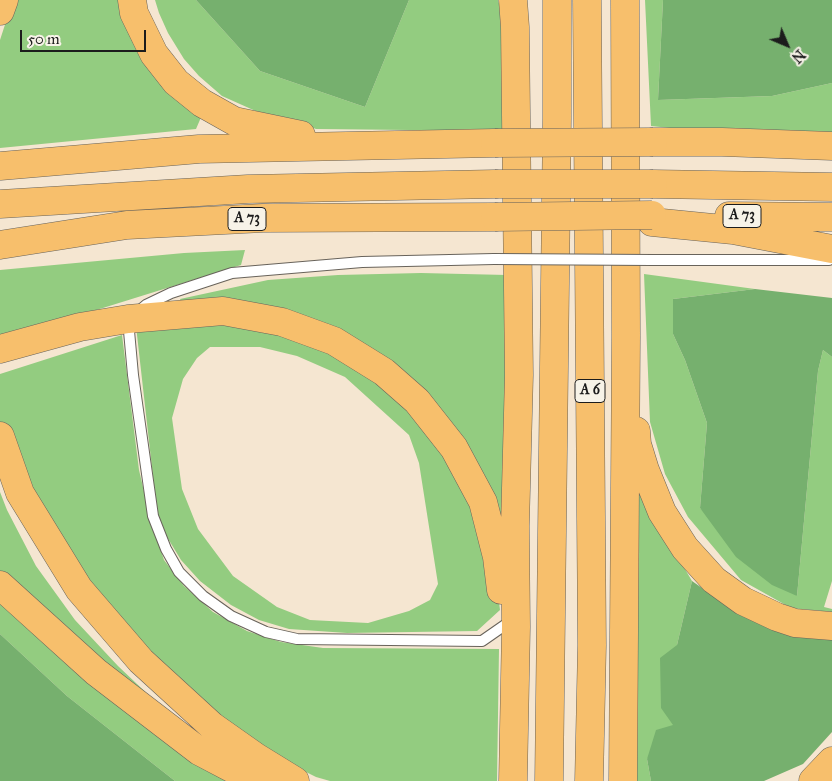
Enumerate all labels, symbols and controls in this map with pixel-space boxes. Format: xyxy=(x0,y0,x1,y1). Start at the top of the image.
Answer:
scale bar xyxy=(22,20,149,52)
north arrow xyxy=(762,20,812,70)
text: 50 m xyxy=(28,30,60,48)
text: N xyxy=(788,46,808,66)
road number: A 73 xyxy=(723,205,761,228)
road number: A 73 xyxy=(228,208,266,230)
road number: A 6 xyxy=(575,380,605,402)

